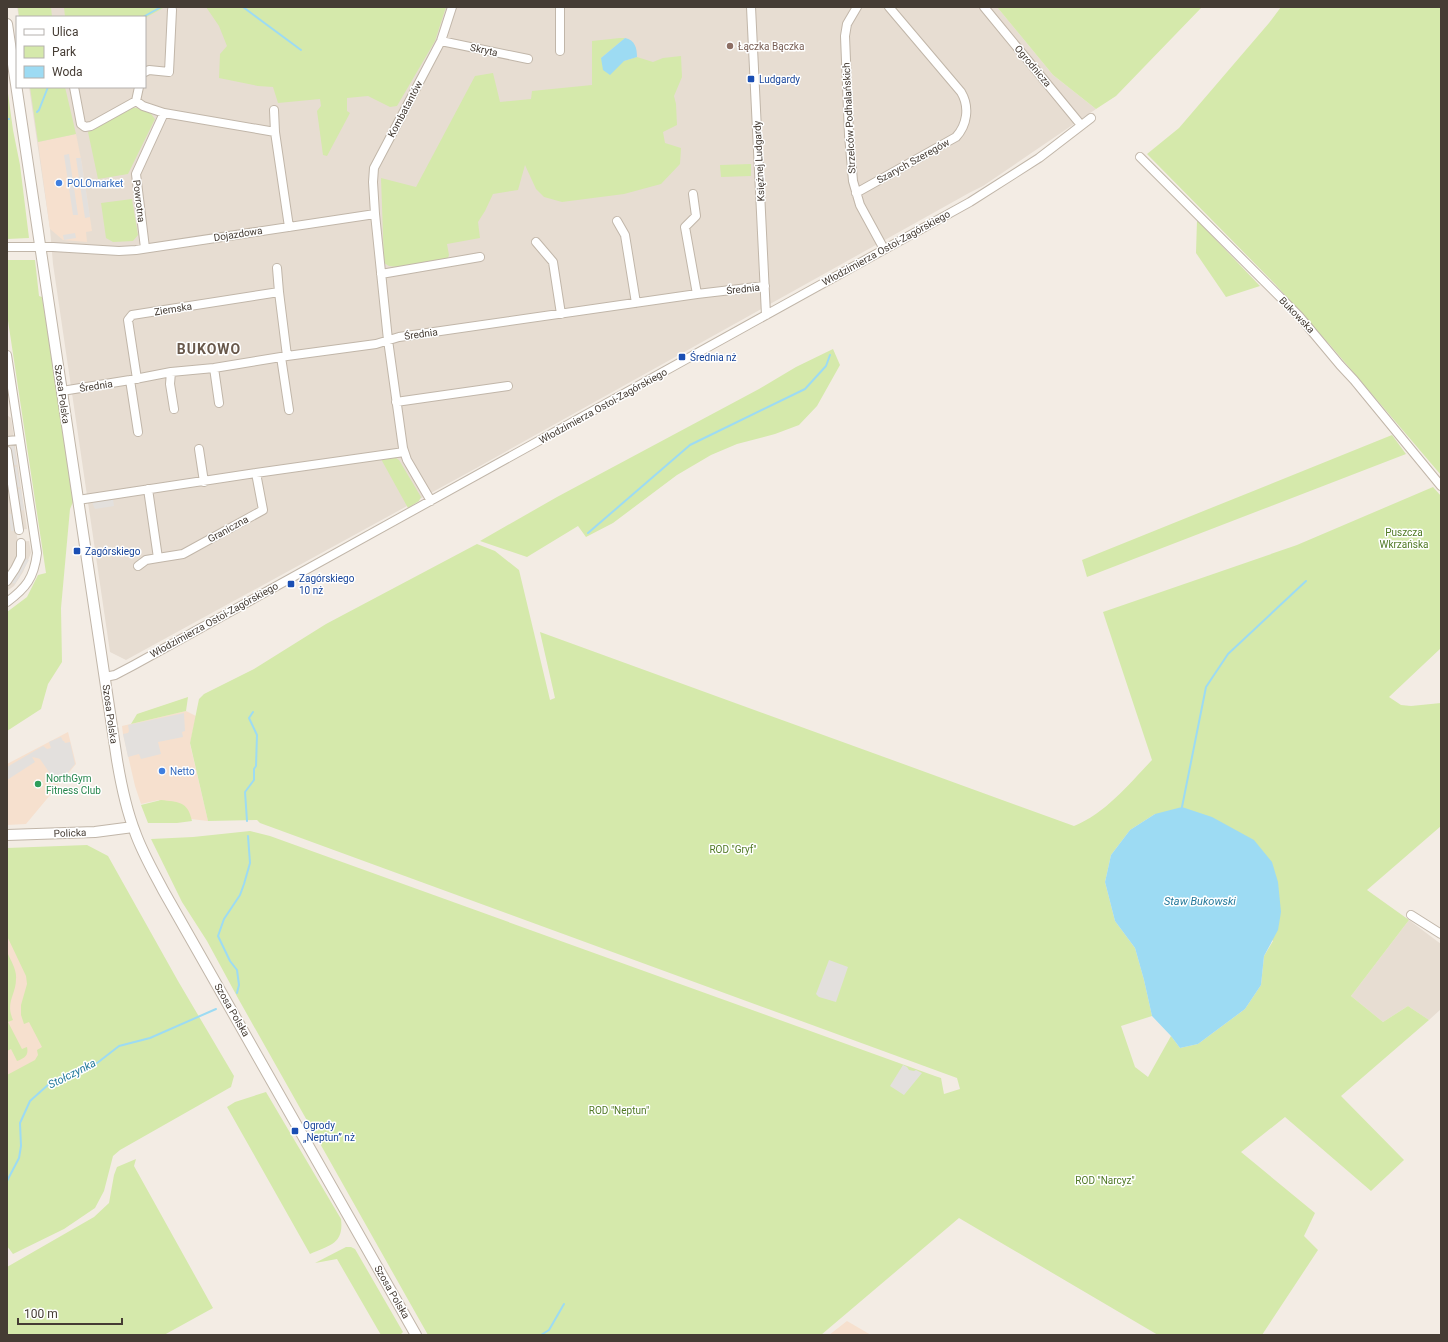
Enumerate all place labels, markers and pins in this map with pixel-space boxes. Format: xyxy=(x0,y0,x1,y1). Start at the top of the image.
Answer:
marker: Łączka Bączka xyxy=(725,41,735,51)
place label: Łączka Bączka xyxy=(738,41,804,52)
marker: Ludgardy xyxy=(746,74,756,84)
place label: Ludgardy xyxy=(759,74,800,85)
marker: POLOmarket xyxy=(54,178,64,188)
place label: POLOmarket xyxy=(67,178,123,189)
place label: Średnia nż xyxy=(690,351,737,363)
marker: Średnia nż xyxy=(677,352,687,362)
marker: Zagórskiego xyxy=(72,546,82,556)
place label: Zagórskiego xyxy=(85,546,141,557)
place label: Zagórskiego 10 nż xyxy=(299,573,355,596)
marker: Zagórskiego 10 nż xyxy=(286,579,296,589)
marker: Netto xyxy=(157,766,167,776)
place label: Netto xyxy=(170,766,195,777)
place label: NorthGym Fitness Club xyxy=(46,773,101,796)
marker: NorthGym Fitness Club xyxy=(33,779,43,789)
place label: Ogrody „Neptun” nż xyxy=(303,1120,355,1143)
marker: Ogrody „Neptun” nż xyxy=(290,1126,300,1136)

